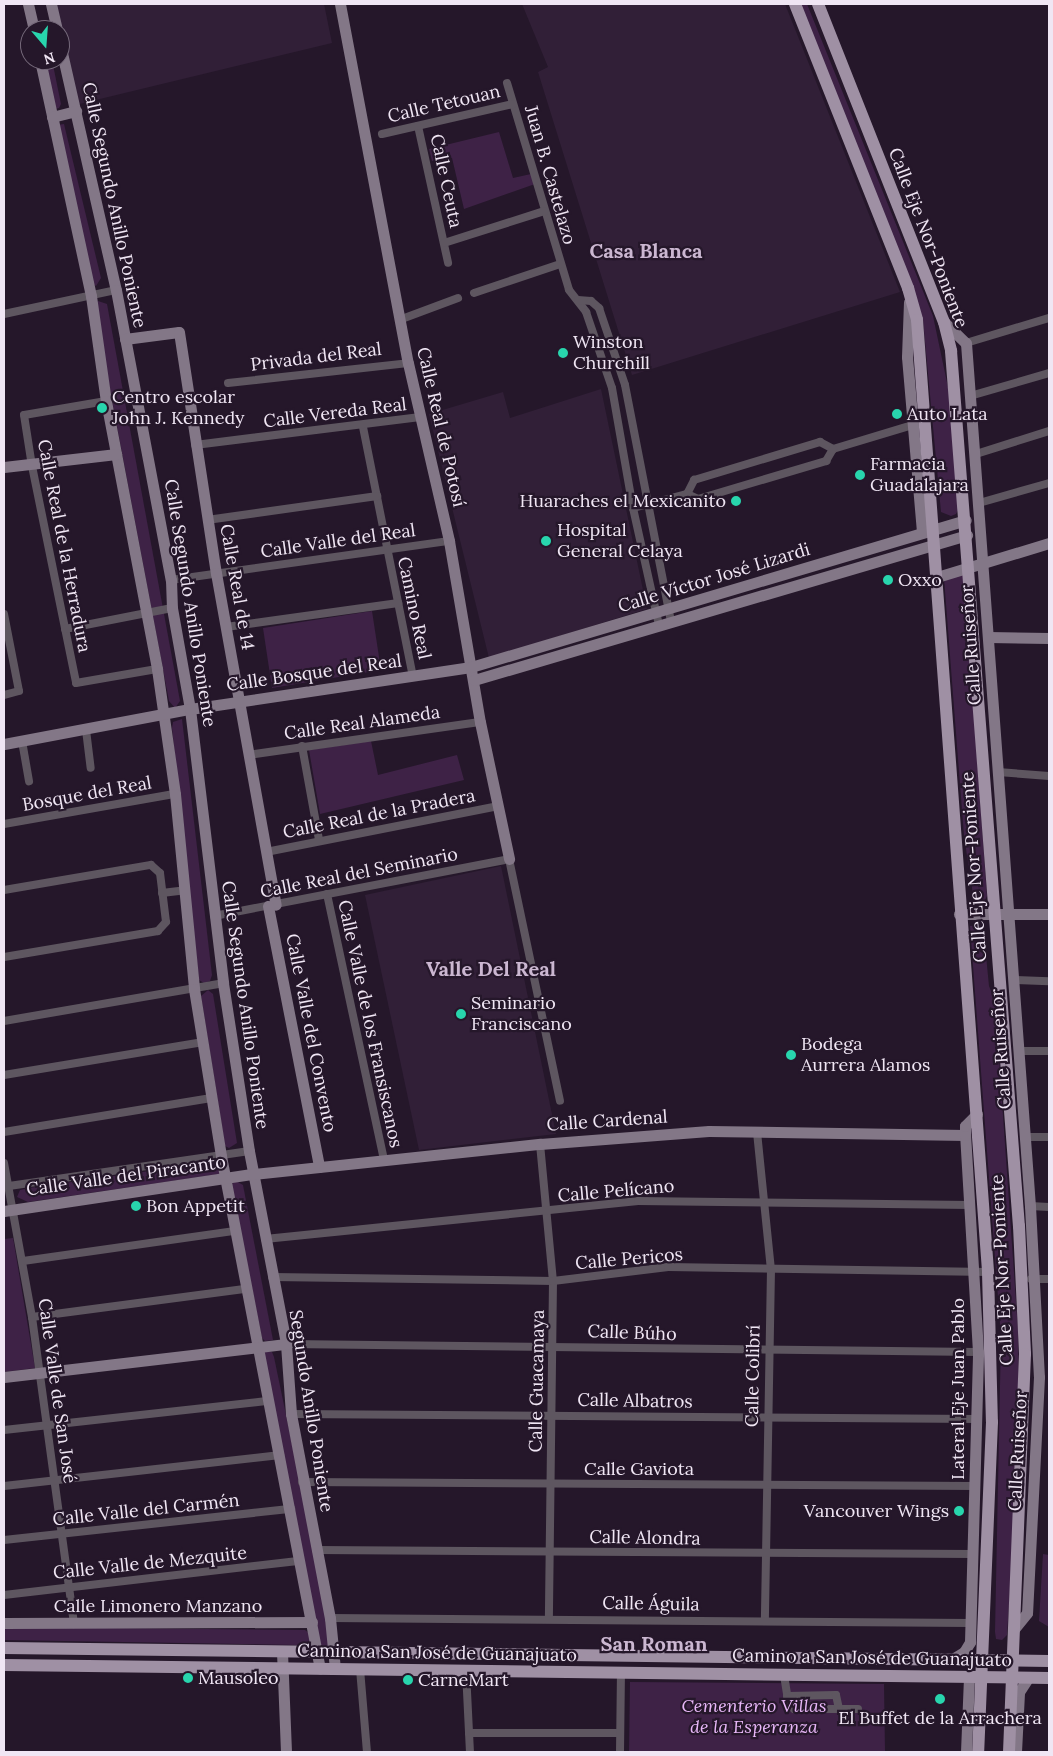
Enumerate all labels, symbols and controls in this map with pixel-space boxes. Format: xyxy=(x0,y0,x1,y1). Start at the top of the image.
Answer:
north arrow xyxy=(20,20,70,70)
text: N xyxy=(41,48,57,69)
street label: Calle Segundo Anillo Poniente xyxy=(77,80,151,330)
street label: Calle Tetouan xyxy=(386,81,502,127)
street label: Juan B. Castelazo xyxy=(520,103,580,247)
street label: Calle Ceuta xyxy=(426,132,466,230)
street label: Calle Eje Nor-Poniente xyxy=(884,145,972,331)
district label: Casa Blanca xyxy=(589,238,703,262)
place label: Winston Churchill xyxy=(573,332,650,374)
street label: Privada del Real xyxy=(249,338,383,376)
street label: Calle Real de Potosí xyxy=(412,345,470,509)
marker: Winston Churchill xyxy=(557,347,569,359)
place label: Centro escolar John J. Kennedy xyxy=(112,387,245,429)
street label: Calle Vereda Real xyxy=(262,393,408,433)
marker: Centro escolar John J. Kennedy xyxy=(96,402,108,414)
place label: Auto Lata xyxy=(907,403,987,425)
marker: Auto Lata xyxy=(891,408,903,420)
street label: Calle Real de la Herradura xyxy=(33,438,95,654)
place label: Farmacia Guadalajara xyxy=(870,454,969,496)
marker: Farmacia Guadalajara xyxy=(854,469,866,481)
street label: Calle Segundo Anillo Poniente xyxy=(160,478,220,728)
place label: Huaraches el Mexicanito xyxy=(519,490,726,512)
marker: Huaraches el Mexicanito xyxy=(730,495,742,507)
street label: Calle Valle del Real xyxy=(259,519,417,563)
place label: Hospital General Celaya xyxy=(557,520,683,562)
street label: Calle Real de 14 xyxy=(215,522,259,652)
marker: Hospital General Celaya xyxy=(539,534,553,548)
street label: Calle Víctor José Lizardi xyxy=(615,538,813,618)
street label: Camino Real xyxy=(393,555,435,661)
place label: Oxxo xyxy=(898,569,942,591)
marker: Oxxo xyxy=(882,574,894,586)
street label: Calle Ruiseñor xyxy=(956,584,986,706)
street label: Calle Bosque del Real xyxy=(225,650,403,696)
street label: Calle Real Alameda xyxy=(283,701,441,745)
street label: Calle Eje Nor-Poniente xyxy=(957,771,991,963)
street label: Bosque del Real xyxy=(21,772,153,816)
street label: Calle Real de la Pradera xyxy=(281,785,477,843)
street label: Calle Real del Seminario xyxy=(258,843,460,903)
street label: Calle Segundo Anillo Poniente xyxy=(217,879,273,1131)
street label: Calle Valle de los Fransiscanos xyxy=(333,898,407,1150)
street label: Calle Valle del Convento xyxy=(281,932,341,1134)
district label: Valle Del Real xyxy=(426,956,556,980)
street label: Calle Ruiseñor xyxy=(986,988,1016,1110)
place label: Seminario Franciscano xyxy=(471,993,572,1036)
marker: Seminario Franciscano xyxy=(455,1008,467,1020)
place label: Bodega Aurrera Alamos xyxy=(801,1034,930,1076)
marker: Bodega Aurrera Alamos xyxy=(785,1049,797,1061)
street label: Calle Cardenal xyxy=(546,1106,668,1136)
street label: Calle Valle del Piracanto xyxy=(25,1151,227,1201)
street label: Calle Eje Nor-Poniente xyxy=(986,1174,1018,1366)
street label: Calle Pelícano xyxy=(557,1175,675,1207)
place label: Bon Appetit xyxy=(146,1195,245,1217)
marker: Bon Appetit xyxy=(130,1200,142,1212)
street label: Calle Pericos xyxy=(574,1244,684,1274)
street label: Calle Valle de San José xyxy=(33,1297,81,1485)
street label: Lateral Eje Juan Pablo xyxy=(947,1298,969,1480)
street label: Segundo Anillo Poniente xyxy=(284,1308,338,1514)
street label: Calle Guacamaya xyxy=(525,1309,549,1453)
street label: Calle Búho xyxy=(587,1321,677,1345)
street label: Calle Colibrí xyxy=(741,1325,765,1427)
street label: Calle Albatros xyxy=(577,1389,693,1413)
street label: Calle Ruiseñor xyxy=(1004,1390,1032,1512)
street label: Calle Gaviota xyxy=(584,1458,694,1480)
street label: Calle Valle del Carmén xyxy=(52,1489,240,1531)
place label: Vancouver Wings xyxy=(804,1500,949,1522)
marker: Vancouver Wings xyxy=(953,1505,965,1517)
street label: Calle Alondra xyxy=(589,1526,701,1550)
street label: Calle Valle de Mezquite xyxy=(52,1542,248,1584)
street label: Calle Águila xyxy=(602,1592,700,1616)
street label: Calle Limonero Manzano xyxy=(54,1595,262,1617)
district label: San Roman xyxy=(601,1631,707,1655)
street label: Camino a San José de Guanajuato xyxy=(297,1640,577,1666)
street label: Camino a San José de Guanajuato xyxy=(732,1645,1012,1671)
place label: Mausoleo xyxy=(198,1667,278,1689)
place label: CarneMart xyxy=(418,1669,509,1691)
marker: Mausoleo xyxy=(182,1672,194,1684)
marker: CarneMart xyxy=(402,1674,414,1686)
marker: El Buffet de la Arrachera xyxy=(934,1693,946,1705)
park label: Cementerio Villas de la Esperanza xyxy=(681,1696,827,1738)
place label: El Buffet de la Arrachera xyxy=(838,1707,1042,1729)

